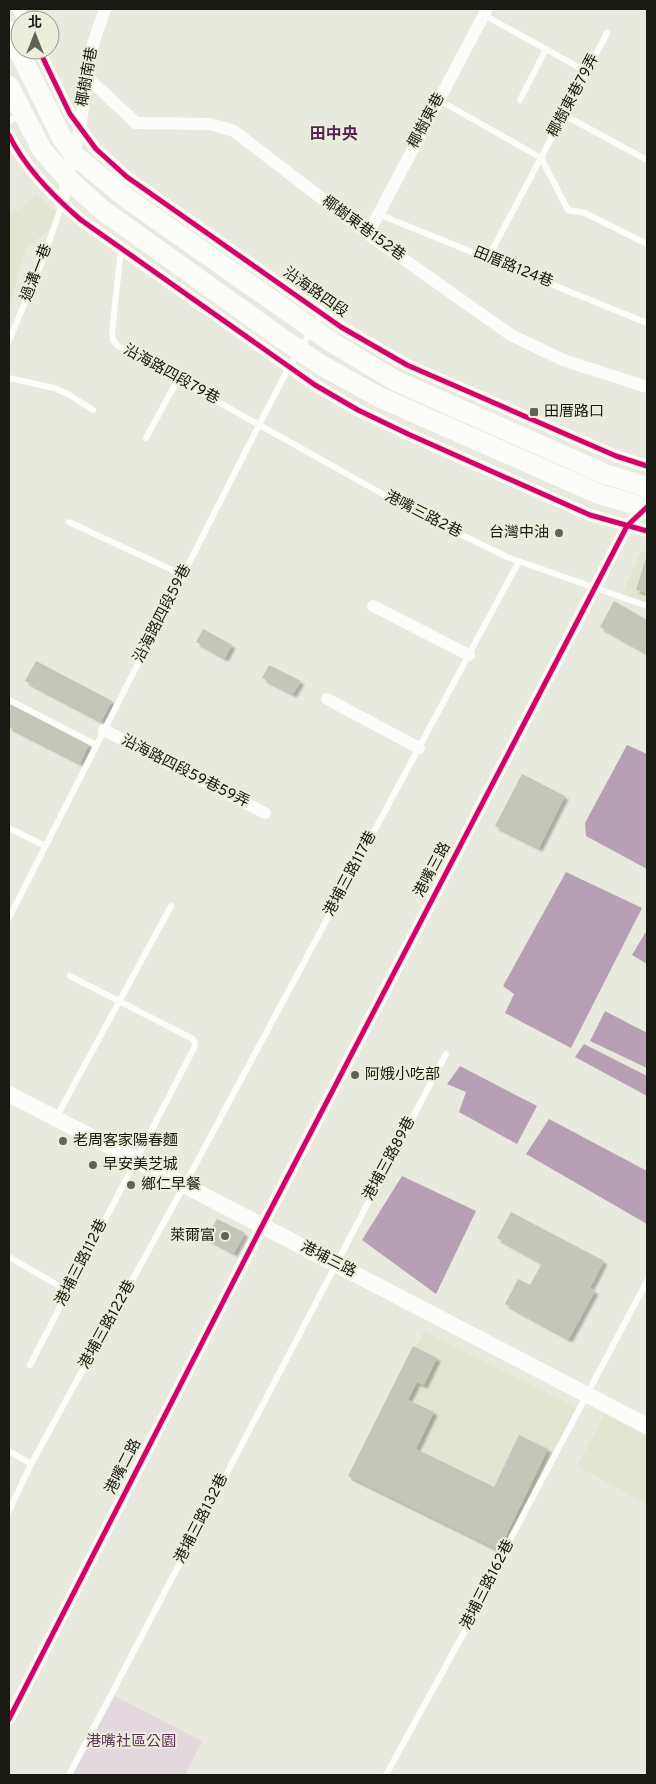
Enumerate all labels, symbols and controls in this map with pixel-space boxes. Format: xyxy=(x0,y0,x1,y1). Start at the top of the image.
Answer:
north arrow xyxy=(10,10,60,60)
text: 北 xyxy=(28,15,42,32)
street label: 椰樹南巷 xyxy=(72,46,103,108)
street label: 椰樹東巷79弄 xyxy=(543,51,604,141)
street label: 椰樹東巷 xyxy=(404,90,449,152)
district label: 田中央 xyxy=(310,125,358,145)
street label: 椰樹東巷152巷 xyxy=(317,191,409,266)
street label: 過溝一巷 xyxy=(17,242,57,304)
street label: 田厝路124巷 xyxy=(471,243,555,293)
street label: 沿海路四段 xyxy=(279,264,351,322)
street label: 沿海路四段79巷 xyxy=(120,341,222,409)
place label: 田厝路口 xyxy=(544,403,604,422)
marker: 田厝路口 xyxy=(528,406,540,418)
street label: 港嘴三路2巷 xyxy=(381,487,465,543)
place label: 台灣中油 xyxy=(489,524,549,543)
marker: 台灣中油 xyxy=(553,527,565,539)
street label: 沿海路四段59巷 xyxy=(130,562,196,666)
street label: 沿海路四段59巷59弄 xyxy=(118,731,252,813)
street label: 港埔三路117巷 xyxy=(320,828,381,920)
street label: 港嘴三路 xyxy=(411,839,455,901)
place label: 阿娥小吃部 xyxy=(365,1065,440,1085)
marker: 阿娥小吃部 xyxy=(349,1069,361,1081)
street label: 港埔三路89巷 xyxy=(359,1113,420,1204)
place label: 老周客家陽春麵 xyxy=(73,1132,178,1151)
marker: 老周客家陽春麵 xyxy=(57,1135,69,1147)
place label: 早安美芝城 xyxy=(103,1156,178,1175)
marker: 早安美芝城 xyxy=(87,1159,99,1171)
place label: 鄉仁早餐 xyxy=(141,1176,201,1195)
marker: 鄉仁早餐 xyxy=(125,1179,137,1191)
street label: 港埔三路112巷 xyxy=(51,1216,112,1310)
place label: 萊爾富 xyxy=(170,1227,215,1246)
marker: 萊爾富 xyxy=(219,1230,231,1242)
street label: 港埔三路 xyxy=(297,1237,360,1282)
street label: 港埔三路122巷 xyxy=(75,1277,140,1373)
street label: 港嘴二路 xyxy=(102,1436,146,1498)
street label: 港埔三路132巷 xyxy=(170,1470,233,1567)
street label: 港埔三路162巷 xyxy=(456,1536,519,1633)
park label: 港嘴社區公園 xyxy=(86,1733,176,1752)

